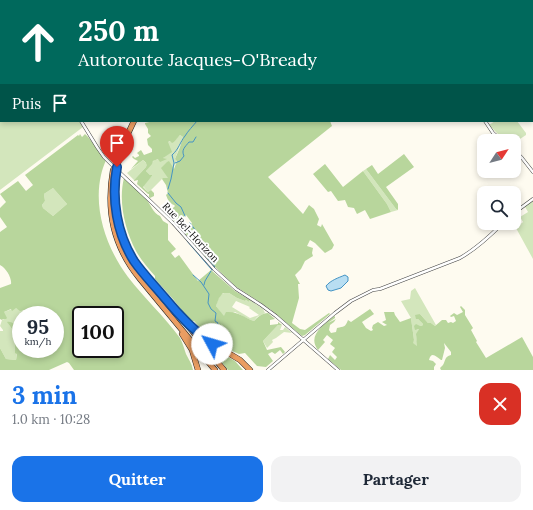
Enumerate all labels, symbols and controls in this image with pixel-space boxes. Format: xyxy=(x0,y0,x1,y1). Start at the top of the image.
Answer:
text: 250 m xyxy=(78,13,159,49)
icon: ahead xyxy=(12,16,64,68)
text: Autoroute Jacques-O'Bready xyxy=(78,48,317,71)
icon: arrive xyxy=(49,92,71,114)
text: Puis xyxy=(12,94,41,113)
pin xyxy=(100,126,134,167)
icon: arrive xyxy=(106,132,128,154)
north arrow xyxy=(477,134,521,178)
map controls xyxy=(477,134,521,230)
button: search xyxy=(477,186,521,230)
street label: Rue Bel-Horizon xyxy=(160,200,222,265)
speed limit sign: 100 xyxy=(72,306,124,358)
text: 95 xyxy=(27,314,49,339)
position arrow xyxy=(191,323,233,365)
text: km/h xyxy=(24,335,52,348)
text: 3 min xyxy=(12,380,77,411)
button: close xyxy=(479,383,521,425)
text: 1.0 km · 10:28 xyxy=(12,411,90,428)
button: Quitter xyxy=(12,456,263,502)
button: Partager xyxy=(271,456,521,502)

